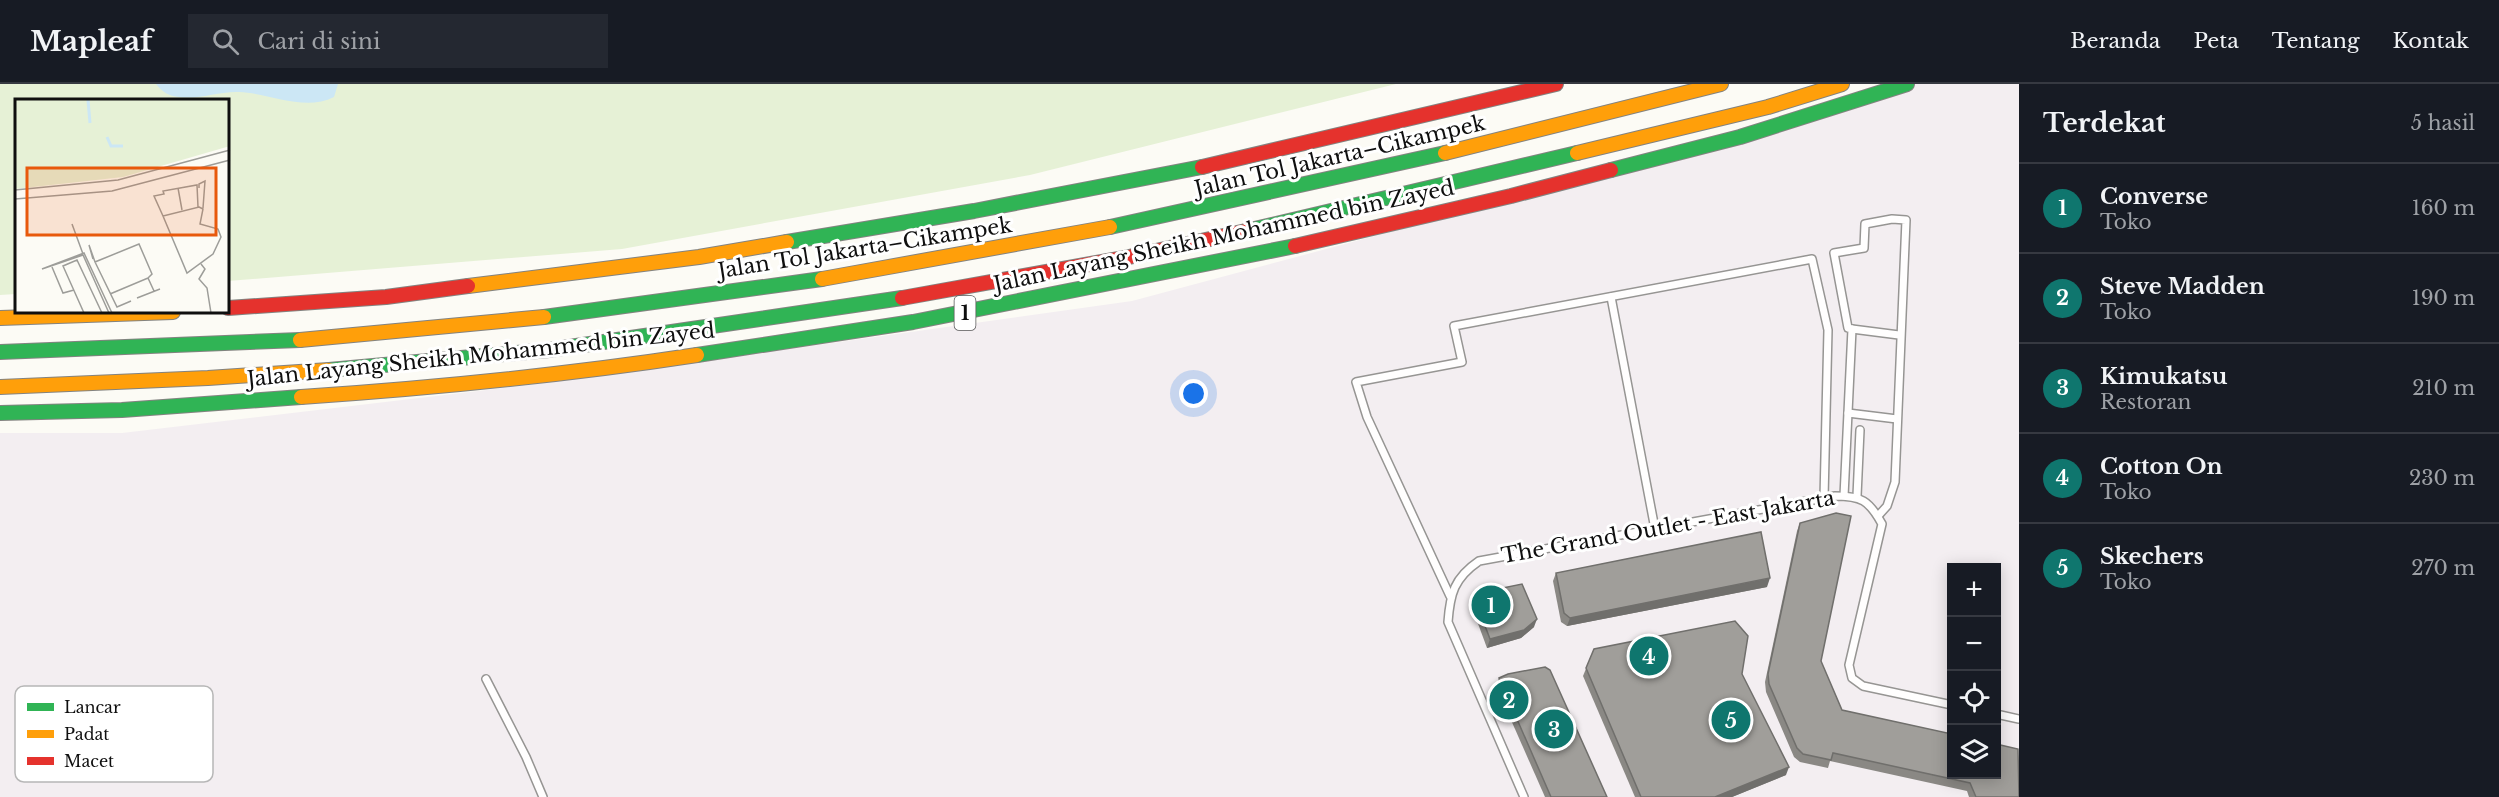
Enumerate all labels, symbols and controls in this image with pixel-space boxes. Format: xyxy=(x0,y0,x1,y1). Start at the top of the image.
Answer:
search box xyxy=(188,14,608,68)
text: Mapleaf xyxy=(30,24,152,59)
icon: search xyxy=(209,25,242,58)
text: Cari di sini xyxy=(257,28,380,55)
text: Beranda xyxy=(2070,28,2160,54)
text: Peta xyxy=(2193,28,2239,54)
text: Tentang xyxy=(2272,28,2360,54)
text: Kontak xyxy=(2393,28,2469,54)
inset map xyxy=(15,99,230,314)
text: Terdekat xyxy=(2043,107,2166,139)
street label: Jalan Tol Jakarta–Cikampek xyxy=(1189,110,1488,203)
text: 5 hasil xyxy=(2411,111,2475,135)
street label: Jalan Layang Sheikh Mohammed bin Zayed xyxy=(988,174,1457,298)
text: Converse xyxy=(2100,183,2208,210)
text: 1 xyxy=(2058,196,2067,220)
text: 160 m xyxy=(2412,196,2475,220)
text: Toko xyxy=(2100,210,2152,234)
street label: Jalan Tol Jakarta–Cikampek xyxy=(713,212,1014,285)
text: Steve Madden xyxy=(2100,273,2265,300)
text: 2 xyxy=(2056,286,2069,310)
text: 190 m xyxy=(2412,286,2475,310)
road number: 1 xyxy=(954,296,976,330)
text: Toko xyxy=(2100,300,2152,324)
street label: Jalan Layang Sheikh Mohammed bin Zayed xyxy=(243,317,716,393)
text: Kimukatsu xyxy=(2100,363,2227,390)
text: 3 xyxy=(2056,376,2069,400)
text: 210 m xyxy=(2412,376,2475,400)
your location xyxy=(1179,379,1208,408)
text: Restoran xyxy=(2100,390,2191,414)
text: Cotton On xyxy=(2100,453,2223,480)
text: 4 xyxy=(2056,466,2069,490)
text: 230 m xyxy=(2409,466,2475,490)
text: Toko xyxy=(2100,480,2152,504)
street label: The Grand Outlet - East Jakarta xyxy=(1499,485,1837,569)
text: Skechers xyxy=(2100,543,2204,570)
text: 5 xyxy=(2057,556,2068,580)
text: 270 m xyxy=(2411,556,2475,580)
map controls xyxy=(1947,563,2001,779)
button: + xyxy=(1947,563,2001,617)
text: Toko xyxy=(2100,570,2152,594)
pin: 1 xyxy=(1472,582,1510,628)
button: − xyxy=(1947,617,2001,671)
pin: 4 xyxy=(1630,634,1668,678)
button: locate xyxy=(1947,671,2001,725)
pin: 2 xyxy=(1490,678,1528,722)
legend xyxy=(15,686,213,782)
text: Lancar xyxy=(64,697,121,717)
pin: 5 xyxy=(1712,698,1750,742)
pin: 3 xyxy=(1534,706,1574,752)
text: Padat xyxy=(64,724,109,744)
button: layers xyxy=(1947,725,2001,779)
text: Macet xyxy=(64,751,114,771)

